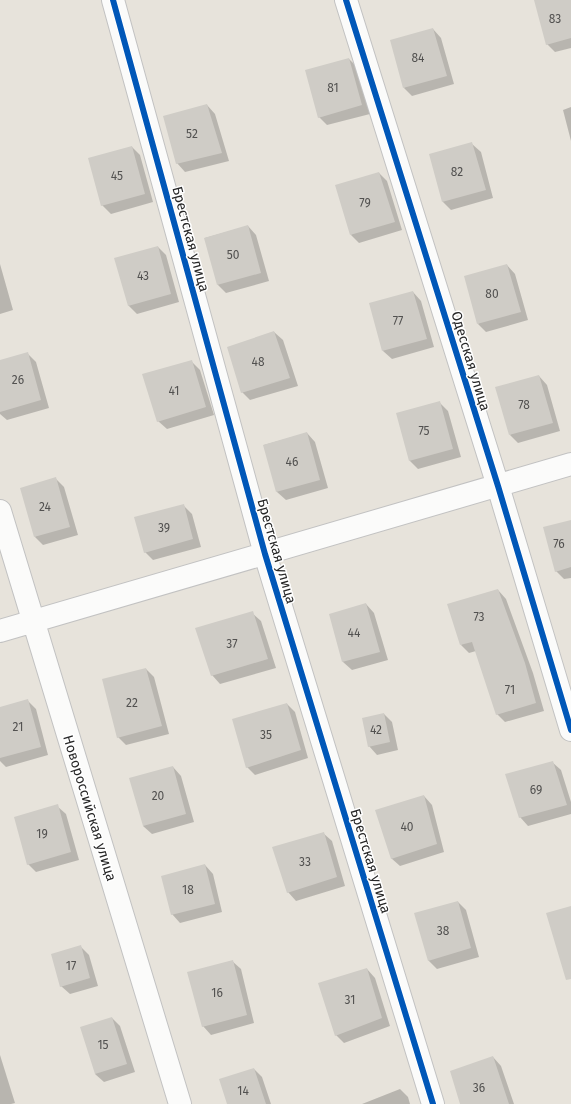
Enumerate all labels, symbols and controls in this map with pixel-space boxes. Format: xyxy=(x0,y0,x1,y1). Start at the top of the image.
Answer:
house number: 83 xyxy=(549,12,561,26)
house number: 84 xyxy=(412,51,425,65)
house number: 81 xyxy=(327,81,339,95)
house number: 52 xyxy=(186,127,198,141)
house number: 82 xyxy=(451,165,463,179)
house number: 45 xyxy=(111,169,123,183)
street label: Брестская улица xyxy=(168,185,213,294)
house number: 79 xyxy=(359,196,371,210)
house number: 50 xyxy=(227,248,240,262)
house number: 43 xyxy=(137,269,149,283)
house number: 80 xyxy=(485,287,499,301)
street label: Одесская улица xyxy=(447,309,494,413)
house number: 77 xyxy=(393,314,403,328)
house number: 48 xyxy=(252,355,265,369)
house number: 26 xyxy=(12,373,24,387)
house number: 41 xyxy=(169,384,179,398)
house number: 78 xyxy=(518,398,530,412)
house number: 75 xyxy=(418,424,430,438)
house number: 46 xyxy=(286,455,298,469)
street label: Брестская улица xyxy=(253,497,300,606)
house number: 24 xyxy=(39,500,52,514)
house number: 39 xyxy=(158,521,170,535)
house number: 76 xyxy=(553,537,565,551)
house number: 73 xyxy=(473,610,485,624)
house number: 44 xyxy=(348,626,361,640)
house number: 37 xyxy=(226,637,238,651)
house number: 71 xyxy=(505,683,515,697)
house number: 22 xyxy=(126,696,138,710)
house number: 21 xyxy=(13,720,23,734)
house number: 42 xyxy=(370,723,382,737)
house number: 35 xyxy=(260,728,272,742)
street label: Новороссийская улица xyxy=(59,733,120,883)
house number: 69 xyxy=(530,783,542,797)
house number: 20 xyxy=(152,789,165,803)
street label: Брестская улица xyxy=(347,807,395,916)
house number: 40 xyxy=(400,820,414,834)
house number: 19 xyxy=(36,827,48,841)
house number: 33 xyxy=(299,855,311,869)
house number: 18 xyxy=(182,883,194,897)
house number: 38 xyxy=(437,924,450,938)
house number: 17 xyxy=(66,959,76,973)
house number: 16 xyxy=(211,986,223,1000)
house number: 31 xyxy=(345,993,355,1007)
house number: 15 xyxy=(97,1038,109,1052)
house number: 36 xyxy=(473,1081,485,1095)
house number: 14 xyxy=(237,1084,249,1098)

